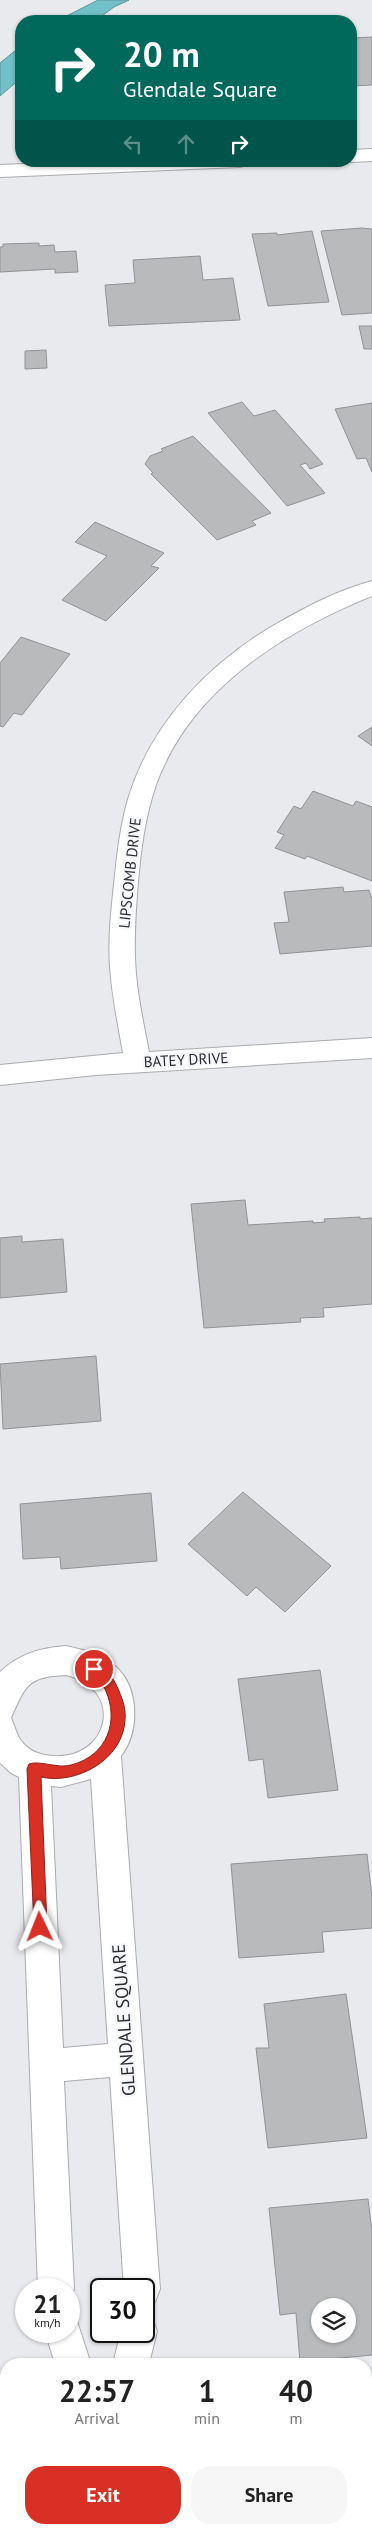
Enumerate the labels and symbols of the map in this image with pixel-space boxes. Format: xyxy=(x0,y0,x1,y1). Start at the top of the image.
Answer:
street label: LIPSCOMB DRIVE xyxy=(114,817,145,929)
street label: BATEY DRIVE xyxy=(143,1048,229,1071)
pin xyxy=(73,1648,115,1690)
position arrow xyxy=(13,1900,65,1952)
street label: GLENDALE SQUARE xyxy=(107,1943,140,2097)
speed limit sign: 30 xyxy=(90,2278,155,2343)

